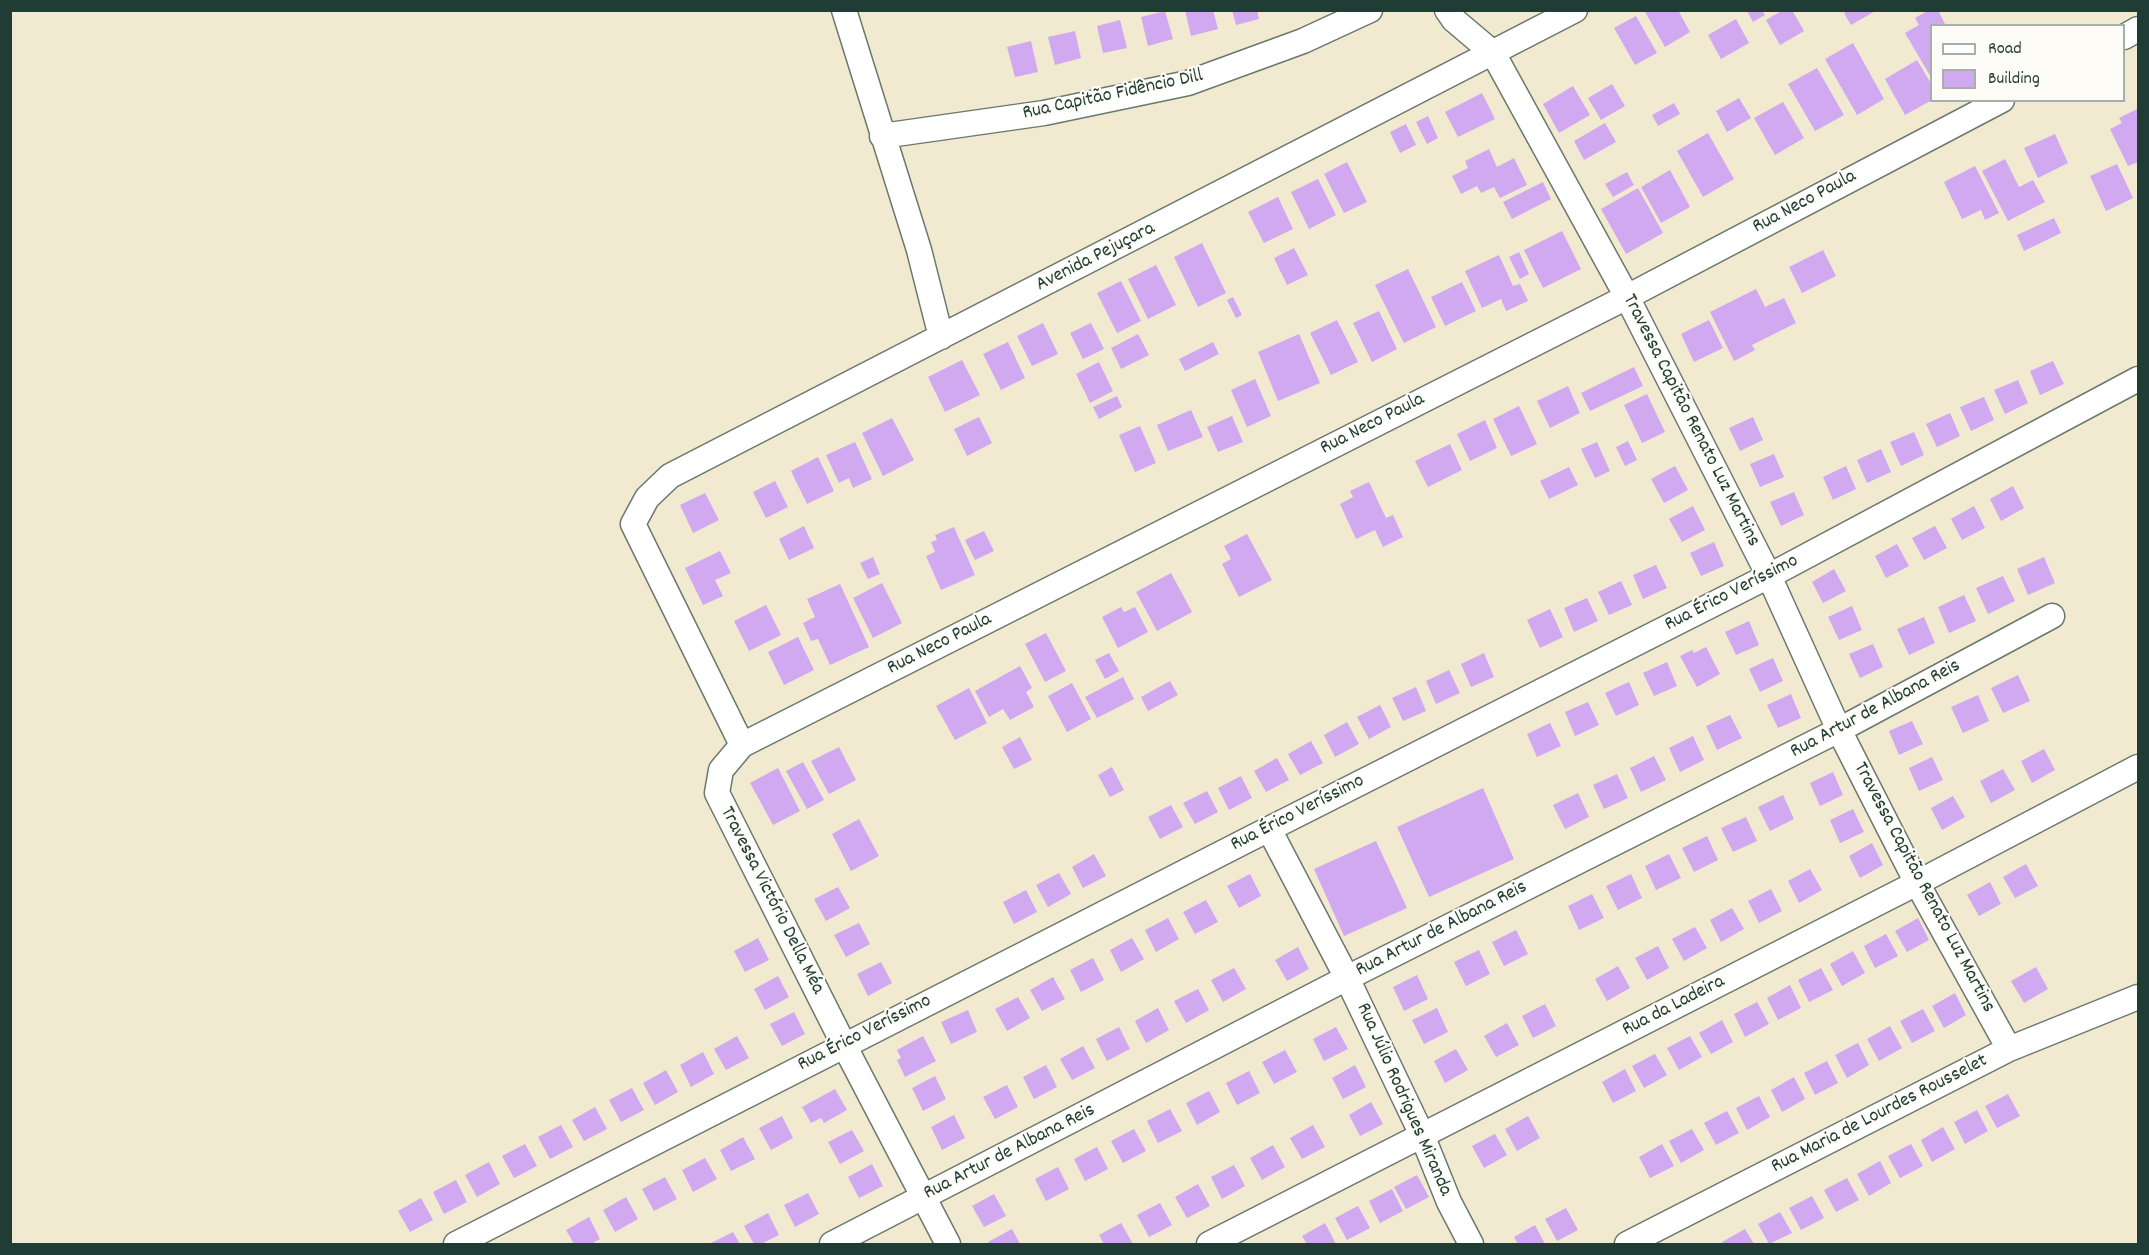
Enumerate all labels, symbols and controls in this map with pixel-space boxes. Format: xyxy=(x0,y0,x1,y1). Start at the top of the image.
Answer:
legend xyxy=(1930,24,2125,102)
text: Road xyxy=(1988,37,2022,62)
street label: Rua Capitão Fidêncio Dill xyxy=(1021,65,1205,127)
text: Building xyxy=(1988,67,2040,92)
street label: Rua Neco Paula xyxy=(1749,166,1861,240)
street label: Avenida Pejuçara xyxy=(1033,218,1159,298)
street label: Travessa Capitão Renato Luz Martins xyxy=(1616,291,1764,551)
street label: Rua Neco Paula xyxy=(1317,388,1429,462)
street label: Rua Érico Veríssimo xyxy=(1661,550,1803,638)
street label: Rua Neco Paula xyxy=(884,608,996,682)
street label: Rua Artur de Albana Reis xyxy=(1787,655,1965,765)
street label: Travessa Capitão Renato Luz Martins xyxy=(1847,759,1999,1017)
street label: Rua Érico Veríssimo xyxy=(1227,770,1369,858)
street label: Travessa Victório Della Méa xyxy=(713,803,829,999)
street label: Rua Artur de Albana Reis xyxy=(1352,876,1532,984)
street label: Rua da Ladeira xyxy=(1619,971,1729,1043)
street label: Rua Érico Veríssimo xyxy=(794,990,936,1078)
street label: Rua Júlio Rodrigues Miranda xyxy=(1350,1000,1456,1200)
street label: Rua Maria de Lourdes Rousselet xyxy=(1768,1050,1992,1180)
street label: Rua Artur de Albana Reis xyxy=(920,1099,1100,1207)

